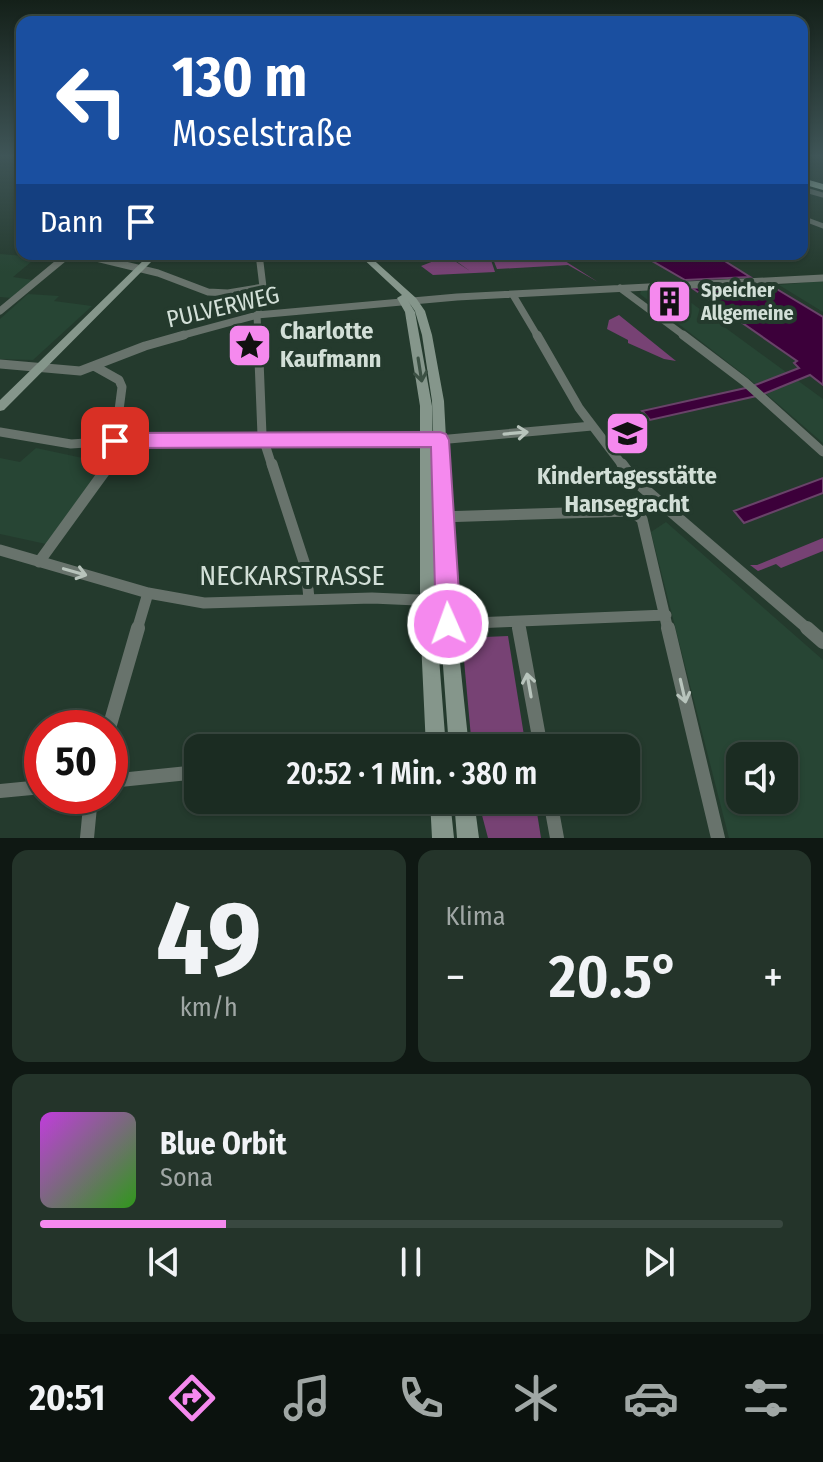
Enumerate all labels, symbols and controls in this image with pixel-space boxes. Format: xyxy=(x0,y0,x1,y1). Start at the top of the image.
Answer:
text: 130 m xyxy=(172,44,307,111)
icon: left xyxy=(40,48,144,152)
text: Moselstraße xyxy=(172,112,352,156)
icon: arrive xyxy=(119,200,163,244)
text: Dann xyxy=(40,204,103,240)
building icon: Speicher Allgemeine xyxy=(646,277,694,325)
place label: Speicher Allgemeine xyxy=(700,278,794,325)
street label: PULVERWEG xyxy=(164,280,282,334)
place label: Charlotte Kaufmann xyxy=(280,317,381,373)
place icon: Charlotte Kaufmann xyxy=(225,321,273,369)
one-way arrow xyxy=(414,357,429,382)
pin xyxy=(81,407,149,475)
school or university icon: Kindertagesstätte Hansegracht xyxy=(603,410,651,458)
icon: arrive xyxy=(93,419,137,463)
one-way arrow xyxy=(502,425,529,440)
place label: Kindertagesstätte Hansegracht xyxy=(537,462,717,518)
street label: NECKARSTRASSE xyxy=(199,559,385,592)
one-way arrow xyxy=(61,565,87,580)
position arrow xyxy=(406,582,490,666)
one-way arrow xyxy=(521,673,536,698)
one-way arrow xyxy=(677,678,692,704)
speed limit sign: 50 xyxy=(24,710,128,814)
map controls xyxy=(726,742,798,814)
button: sound xyxy=(726,742,798,814)
text: 20:52 · 1 Min. · 380 m xyxy=(287,756,537,792)
text: 49 xyxy=(156,877,261,1002)
text: Klima xyxy=(446,901,505,932)
text: 20.5° xyxy=(549,941,679,1013)
text: − xyxy=(446,951,465,1004)
text: + xyxy=(763,951,783,1004)
text: km/h xyxy=(180,992,238,1023)
text: Blue Orbit xyxy=(160,1126,286,1162)
text: Sona xyxy=(160,1162,213,1193)
icon: previous xyxy=(142,1240,186,1284)
icon: pause xyxy=(389,1240,433,1284)
icon: next xyxy=(637,1240,681,1284)
icon: directions xyxy=(164,1370,220,1426)
icon: music xyxy=(279,1370,335,1426)
icon: phone xyxy=(393,1370,449,1426)
icon: climate xyxy=(508,1370,564,1426)
icon: car xyxy=(623,1370,679,1426)
icon: filters xyxy=(738,1370,794,1426)
text: 20:51 xyxy=(29,1376,105,1420)

